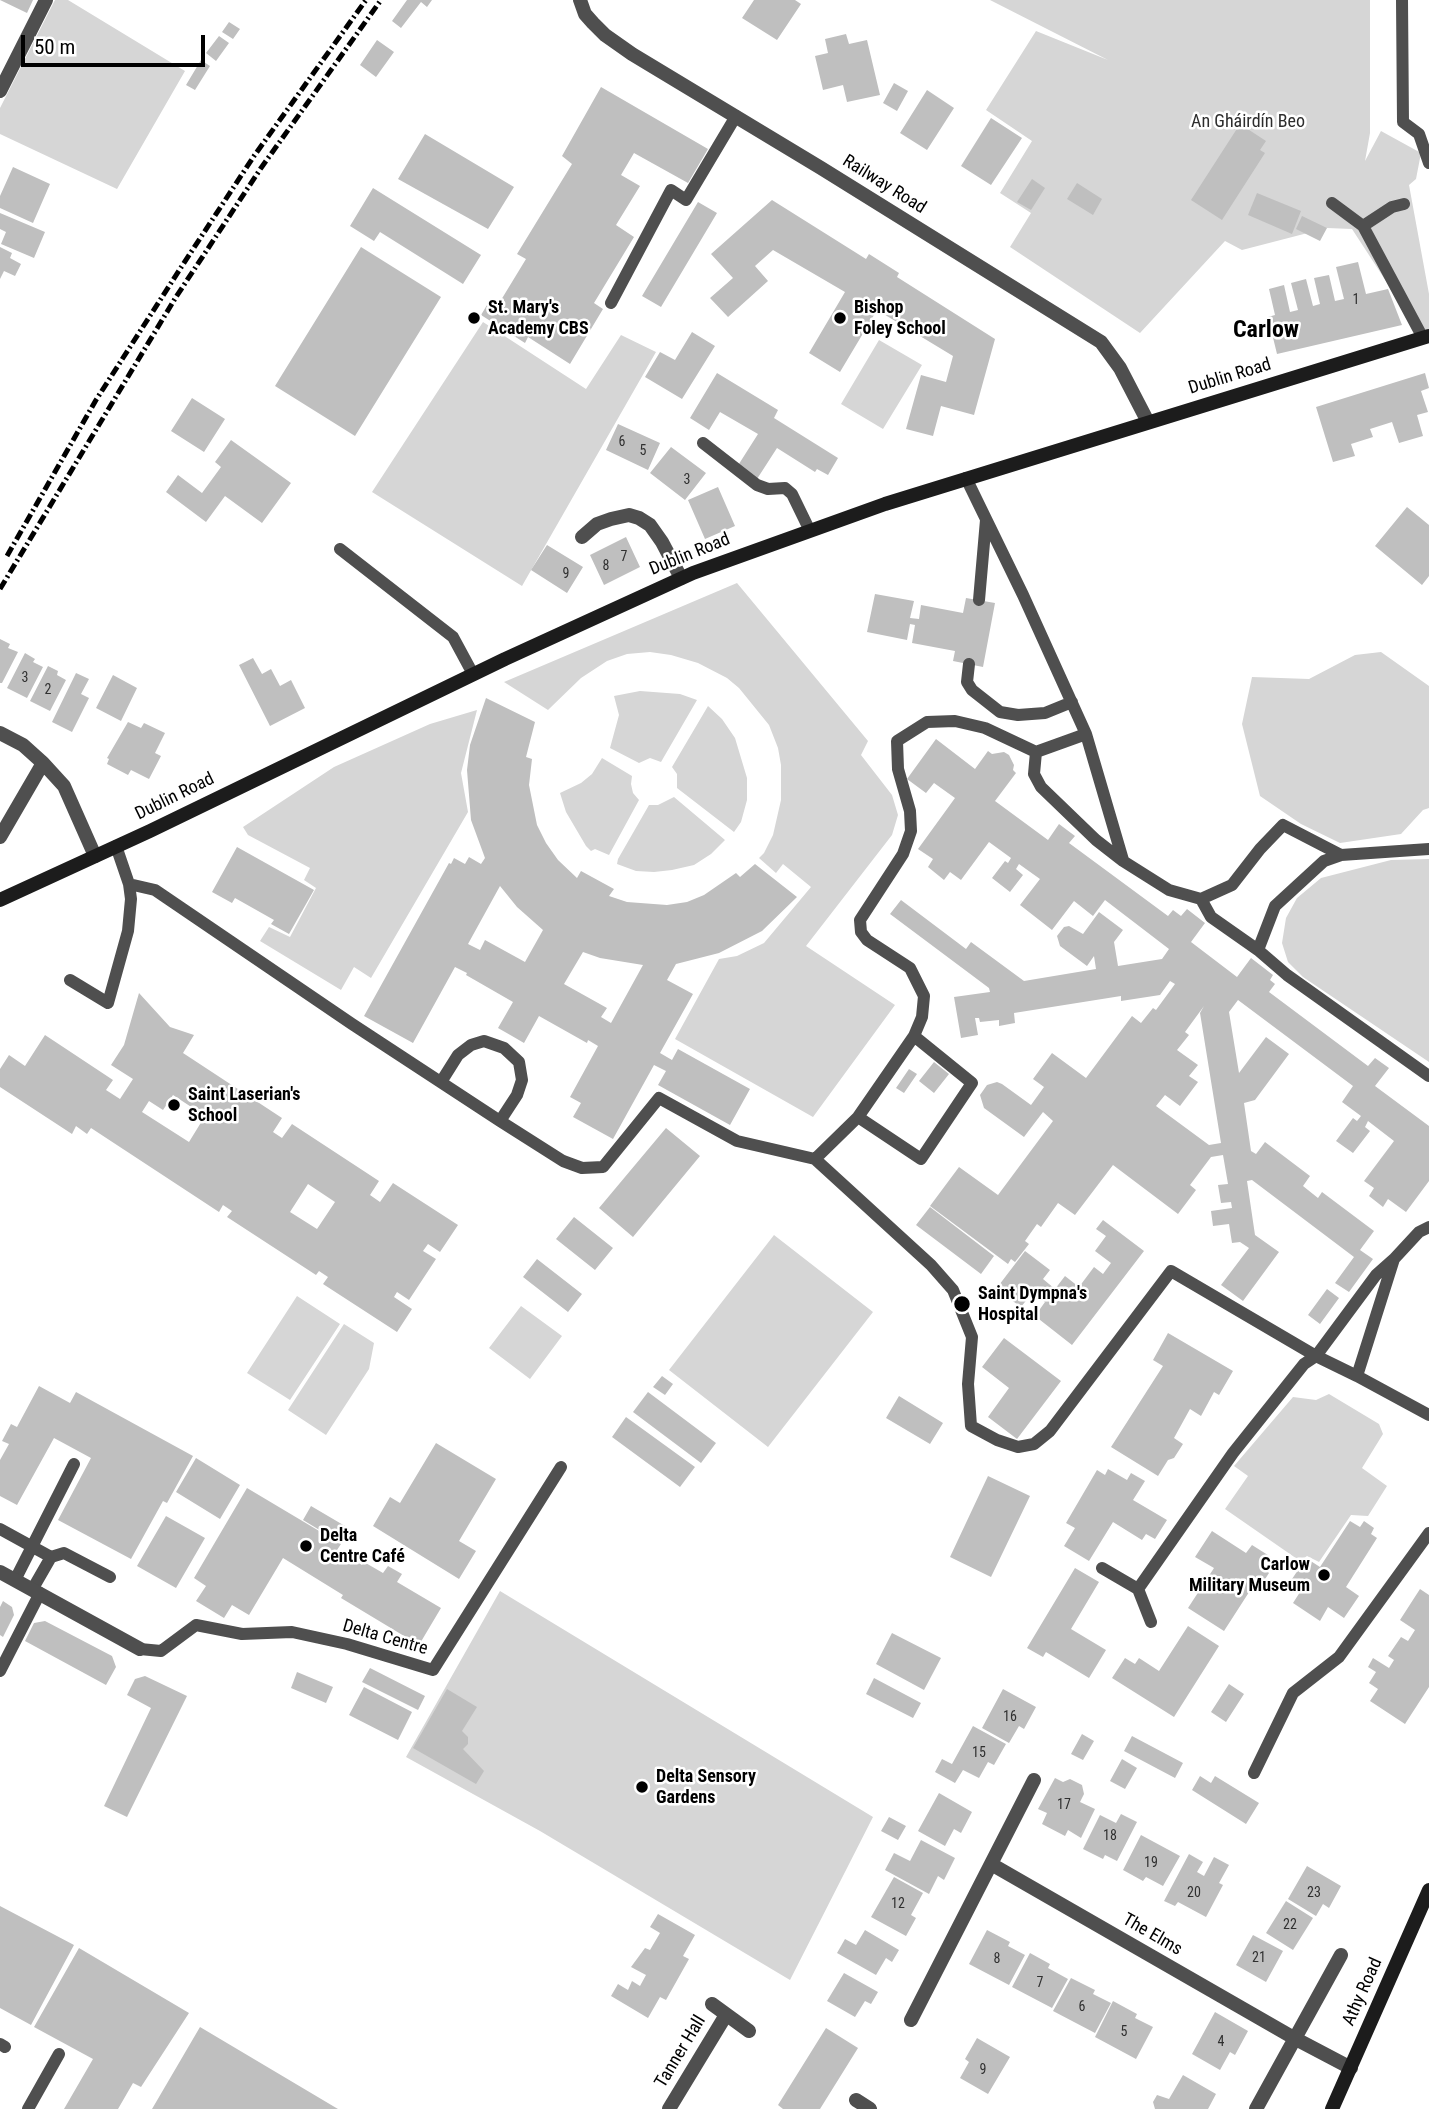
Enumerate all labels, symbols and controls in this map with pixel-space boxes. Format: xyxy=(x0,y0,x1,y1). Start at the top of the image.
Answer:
scale bar xyxy=(24,21,208,65)
text: 50 m xyxy=(34,35,75,59)
park label: An Gháirdín Beo xyxy=(1191,111,1305,133)
street label: Railway Road xyxy=(838,151,930,219)
house number: 1 xyxy=(1353,292,1359,308)
place label: St. Mary's Academy CBS xyxy=(488,297,589,340)
place label: Bishop Foley School xyxy=(854,297,946,340)
marker: St. Mary's Academy CBS xyxy=(466,310,482,326)
marker: Bishop Foley School xyxy=(832,310,848,326)
district label: Carlow xyxy=(1233,317,1299,345)
street label: Dublin Road xyxy=(1186,354,1274,400)
house number: 6 xyxy=(619,434,625,450)
house number: 5 xyxy=(640,443,646,459)
house number: 3 xyxy=(684,472,690,488)
street label: Dublin Road xyxy=(647,529,733,581)
house number: 7 xyxy=(621,549,627,565)
house number: 8 xyxy=(603,558,609,574)
house number: 9 xyxy=(563,566,569,582)
house number: 3 xyxy=(22,670,28,686)
house number: 2 xyxy=(45,682,51,698)
street label: Dublin Road xyxy=(132,769,218,825)
place label: Saint Laserian's School xyxy=(188,1084,301,1126)
marker: Saint Laserian's School xyxy=(166,1097,182,1113)
place label: Saint Dympna's Hospital xyxy=(978,1283,1087,1326)
marker: Saint Dympna's Hospital xyxy=(952,1294,972,1314)
place label: Delta Centre Café xyxy=(320,1525,405,1568)
marker: Delta Centre Café xyxy=(298,1538,314,1554)
place label: Carlow Military Museum xyxy=(1189,1554,1310,1596)
marker: Carlow Military Museum xyxy=(1316,1567,1332,1583)
street label: Delta Centre xyxy=(340,1616,430,1660)
house number: 16 xyxy=(1003,1709,1017,1725)
house number: 15 xyxy=(972,1745,986,1761)
place label: Delta Sensory Gardens xyxy=(656,1766,756,1809)
marker: Delta Sensory Gardens xyxy=(634,1779,650,1795)
house number: 17 xyxy=(1057,1797,1071,1813)
house number: 18 xyxy=(1103,1828,1117,1844)
house number: 19 xyxy=(1144,1855,1158,1871)
house number: 20 xyxy=(1187,1885,1201,1901)
house number: 23 xyxy=(1307,1885,1321,1901)
house number: 12 xyxy=(891,1896,905,1912)
street label: The Elms xyxy=(1118,1909,1186,1961)
house number: 22 xyxy=(1283,1917,1297,1933)
house number: 21 xyxy=(1252,1950,1266,1966)
house number: 8 xyxy=(994,1951,1000,1967)
street label: Athy Road xyxy=(1338,1955,1388,2029)
house number: 7 xyxy=(1037,1975,1043,1991)
house number: 6 xyxy=(1079,1999,1085,2015)
street label: Tanner Hall xyxy=(651,2012,711,2092)
house number: 5 xyxy=(1121,2024,1127,2040)
house number: 4 xyxy=(1218,2034,1224,2050)
house number: 9 xyxy=(980,2062,986,2078)

